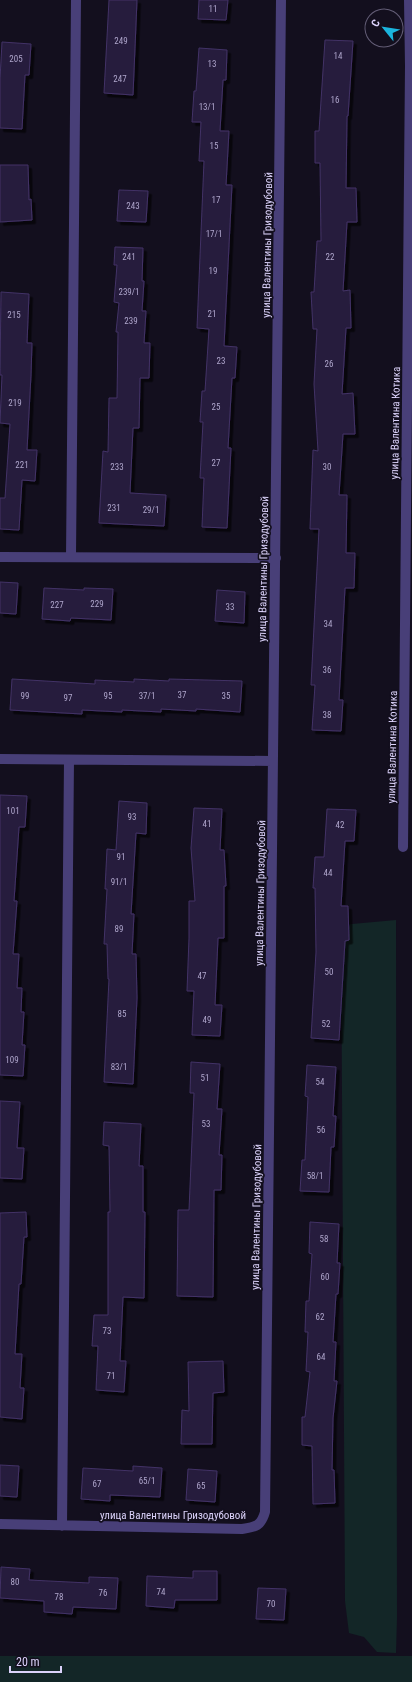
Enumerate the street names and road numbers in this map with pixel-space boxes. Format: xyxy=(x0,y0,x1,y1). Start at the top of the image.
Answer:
street label: улица Валентины Гризодубовой xyxy=(260,172,275,318)
street label: улица Валентина Котика xyxy=(388,367,403,479)
street label: улица Валентины Гризодубовой xyxy=(256,496,271,642)
street label: улица Валентина Котика xyxy=(385,691,400,803)
street label: улица Валентины Гризодубовой xyxy=(253,820,268,966)
street label: улица Валентины Гризодубовой xyxy=(249,1144,264,1290)
street label: улица Валентины Гризодубовой xyxy=(100,1509,246,1522)

